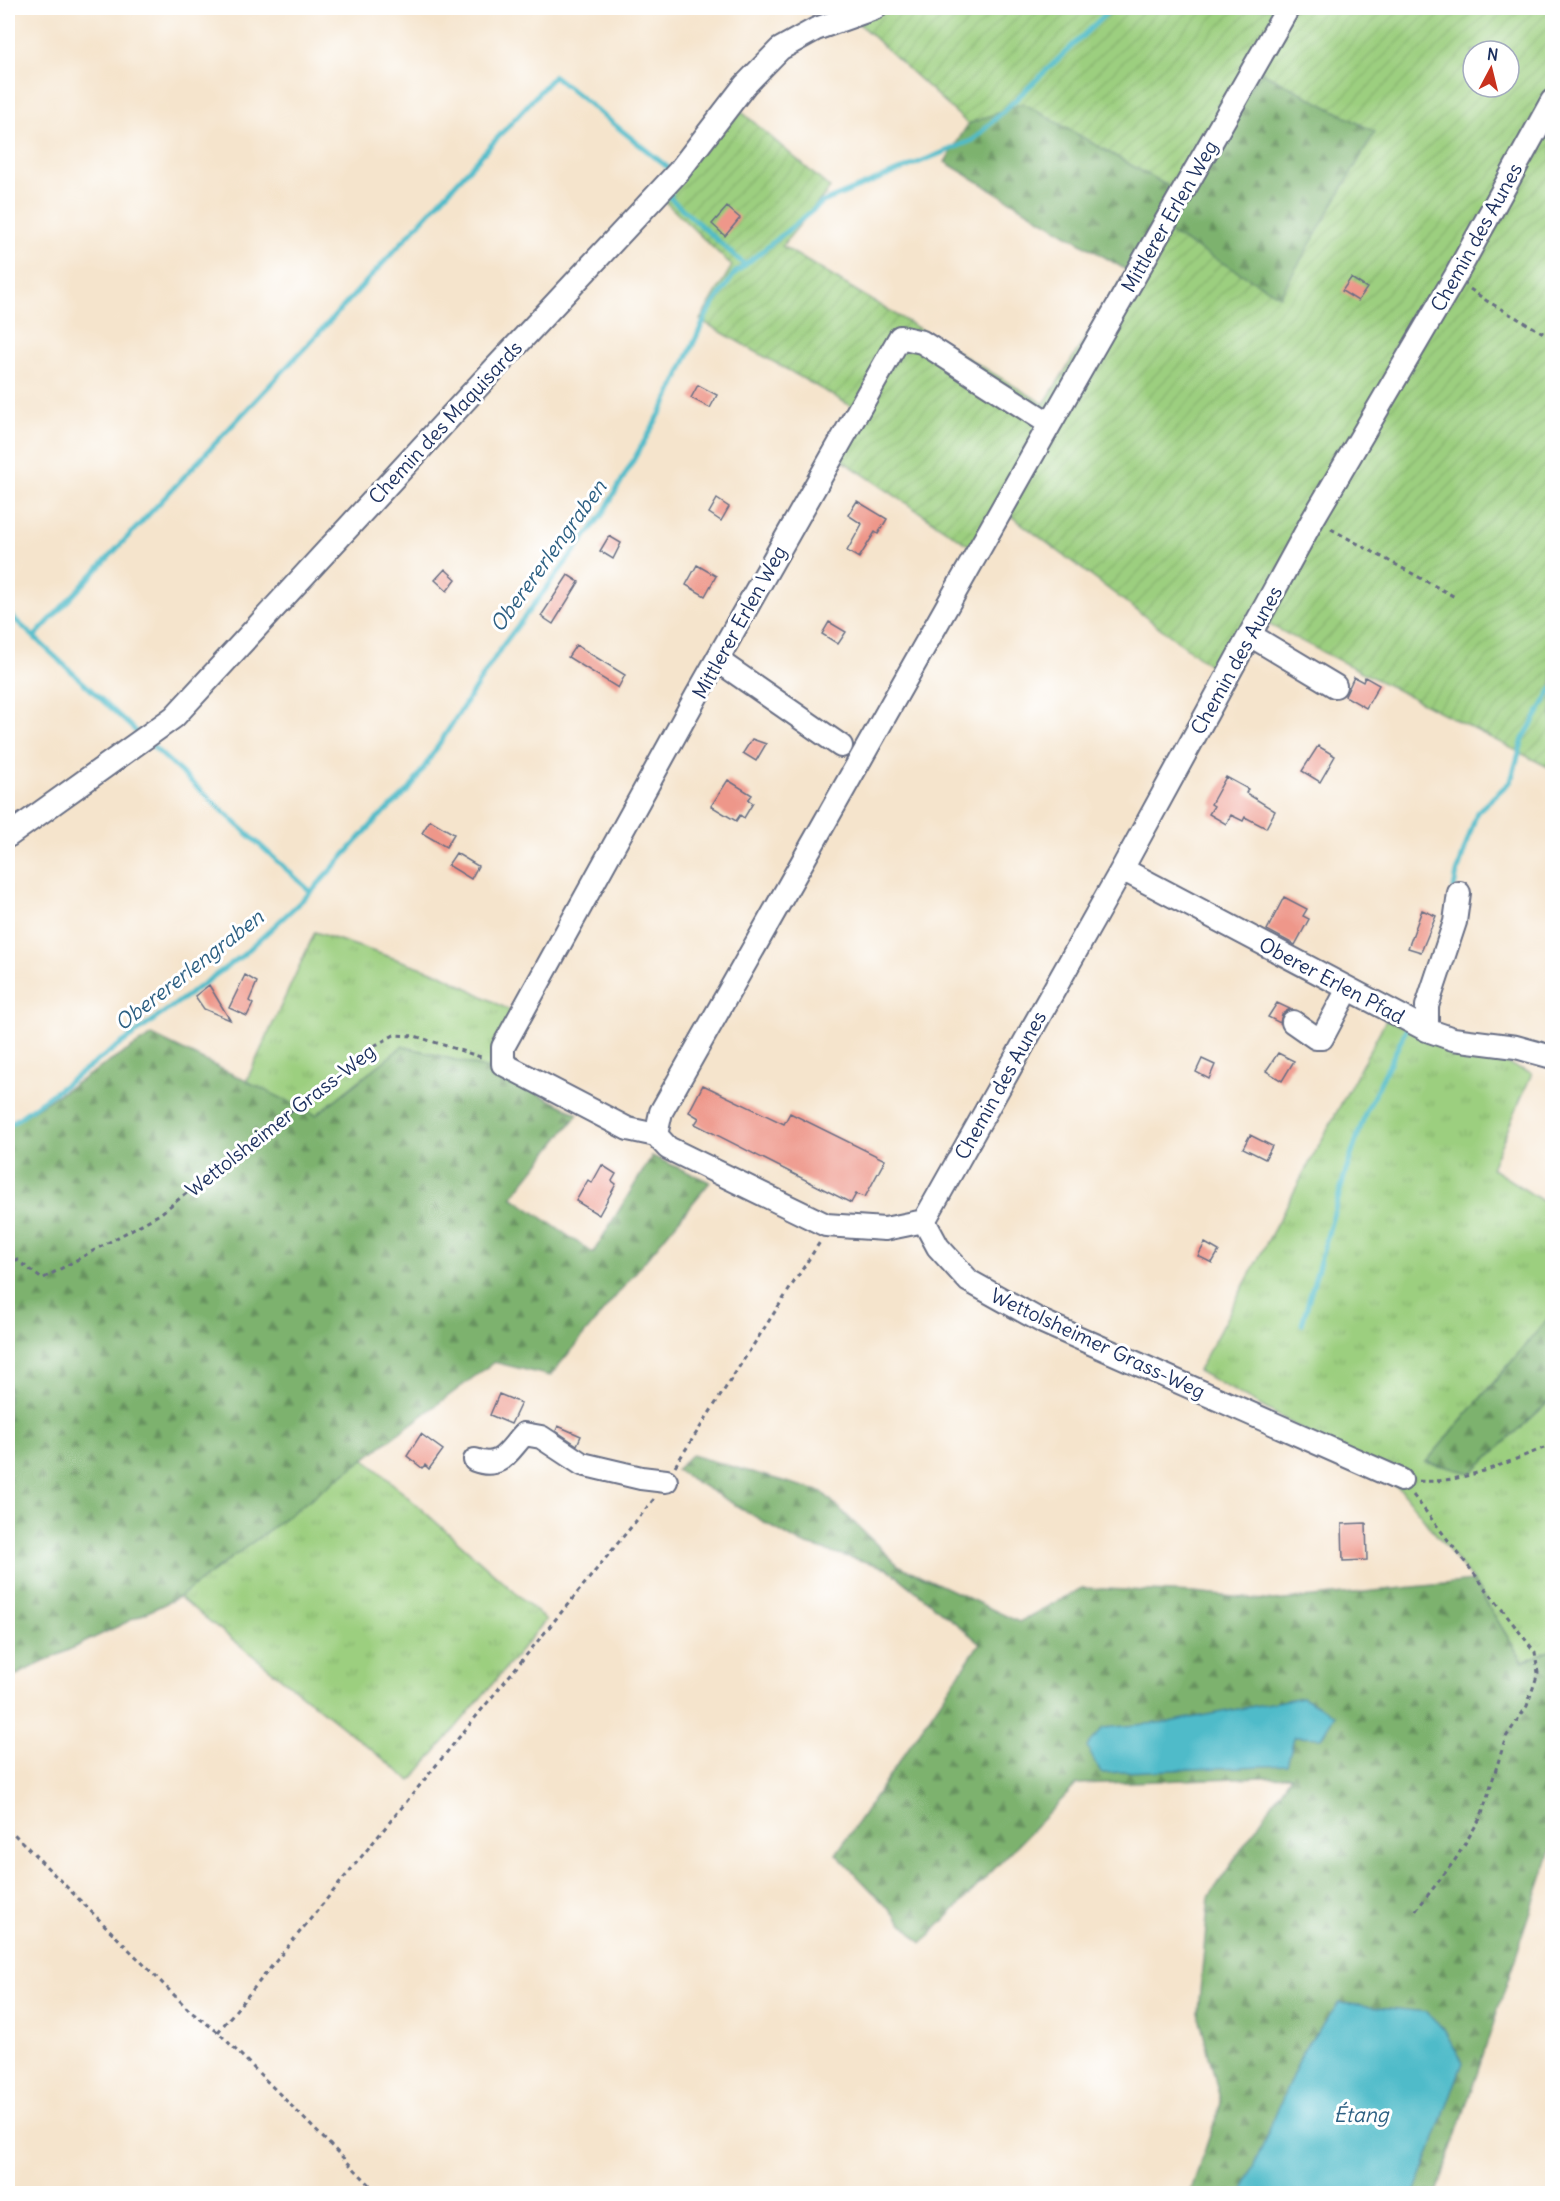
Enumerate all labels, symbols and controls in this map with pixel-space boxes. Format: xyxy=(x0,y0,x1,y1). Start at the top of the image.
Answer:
north arrow xyxy=(1461,39,1521,99)
text: N xyxy=(1486,44,1500,65)
street label: Mittlerer Erlen Weg xyxy=(1115,136,1223,296)
street label: Chemin des Aunes xyxy=(1425,158,1527,316)
street label: Chemin des Maquisards xyxy=(363,335,527,509)
water label: Oberererlengraben xyxy=(484,474,613,637)
street label: Mittlerer Erlen Weg xyxy=(687,541,791,703)
street label: Chemin des Aunes xyxy=(1185,581,1287,739)
water label: Oberererlengraben xyxy=(109,903,270,1037)
street label: Oberer Erlen Pfad xyxy=(1255,931,1409,1029)
street label: Chemin des Aunes xyxy=(949,1006,1051,1164)
street label: Wettolsheimer Grass-Weg xyxy=(180,1038,380,1202)
street label: Wettolsheimer Grass-Weg xyxy=(987,1282,1209,1404)
water label: Étang xyxy=(1333,2101,1390,2128)

